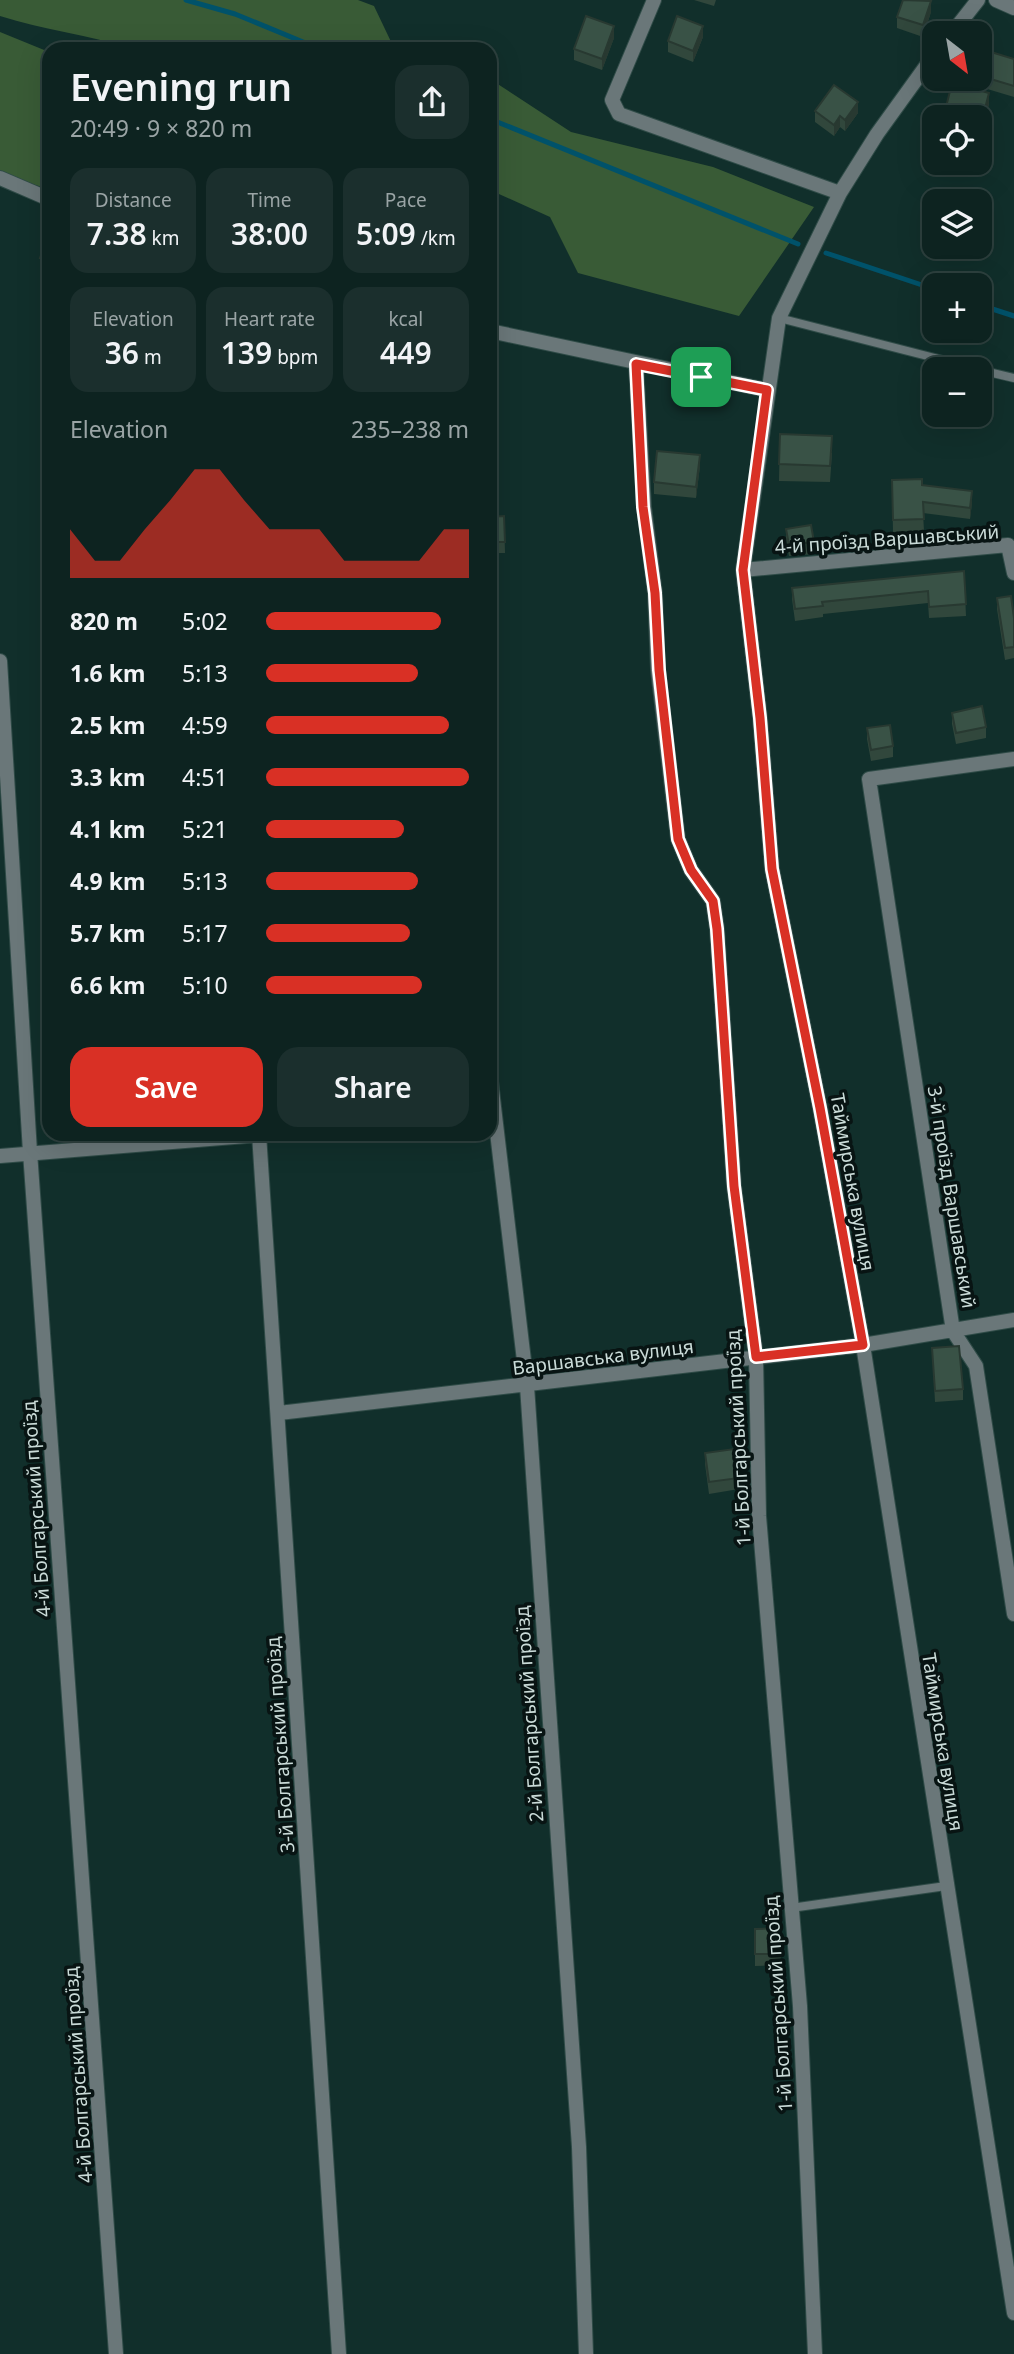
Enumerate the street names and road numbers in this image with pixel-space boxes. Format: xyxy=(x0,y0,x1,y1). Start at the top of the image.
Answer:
street label: 4-й проїзд Варшавський xyxy=(774,518,1000,560)
street label: 3-й проїзд Варшавський xyxy=(922,1084,982,1310)
street label: Таймирська вулиця xyxy=(825,1091,881,1273)
street label: 1-й Болгарський проїзд xyxy=(719,1329,757,1547)
street label: Варшавська вулиця xyxy=(511,1333,695,1381)
street label: 4-й Болгарський проїзд xyxy=(15,1400,57,1618)
street label: 2-й Болгарський проїзд xyxy=(508,1605,550,1823)
street label: 3-й Болгарський проїзд xyxy=(259,1636,301,1854)
street label: Таймирська вулиця xyxy=(916,1651,970,1833)
street label: 1-й Болгарський проїзд xyxy=(757,1895,799,2113)
street label: 4-й Болгарський проїзд xyxy=(57,1966,99,2184)

